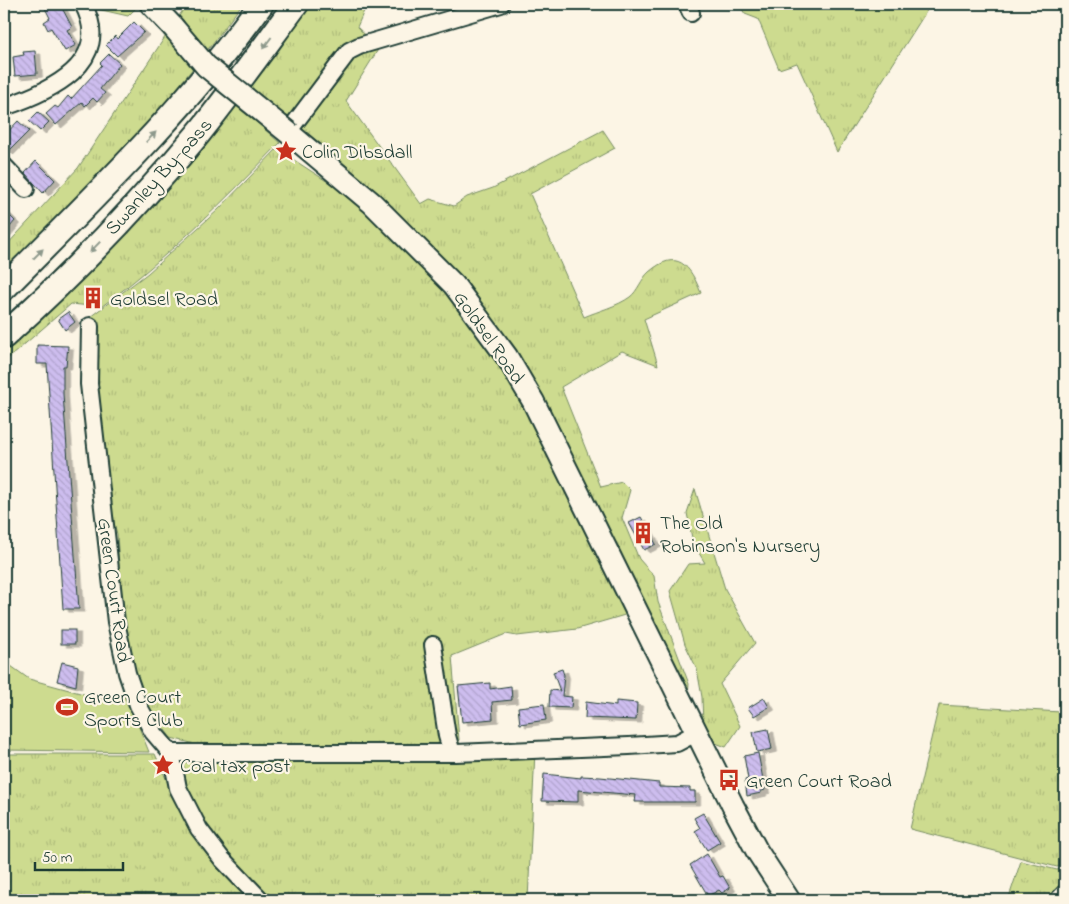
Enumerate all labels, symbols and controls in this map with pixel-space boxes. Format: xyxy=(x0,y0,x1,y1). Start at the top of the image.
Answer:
one-way arrow xyxy=(262,36,272,50)
street label: Swanley By-pass xyxy=(99,113,221,243)
one-way arrow xyxy=(145,131,157,143)
place icon: Colin Dibsdall xyxy=(273,138,299,164)
place label: Colin Dibsdall xyxy=(302,139,412,168)
one-way arrow xyxy=(89,241,101,253)
one-way arrow xyxy=(32,248,44,260)
building icon: Goldsel Road xyxy=(80,285,106,311)
place label: Goldsel Road xyxy=(110,286,218,315)
street label: Goldsel Road xyxy=(445,286,531,391)
place label: The Old Robinson's Nursery xyxy=(660,510,820,562)
street label: Green Court Road xyxy=(88,516,137,665)
building icon: The Old Robinson's Nursery xyxy=(630,520,656,546)
place label: Green Court Sports Club xyxy=(84,684,183,736)
sports icon: Green Court Sports Club xyxy=(54,694,80,720)
place icon: Coal tax post xyxy=(150,752,176,778)
place label: Coal tax post xyxy=(180,753,290,782)
bus stop icon: Green Court Road xyxy=(716,767,742,793)
place label: Green Court Road xyxy=(746,768,892,797)
scale bar xyxy=(35,839,122,871)
text: 50 m xyxy=(42,847,73,869)

